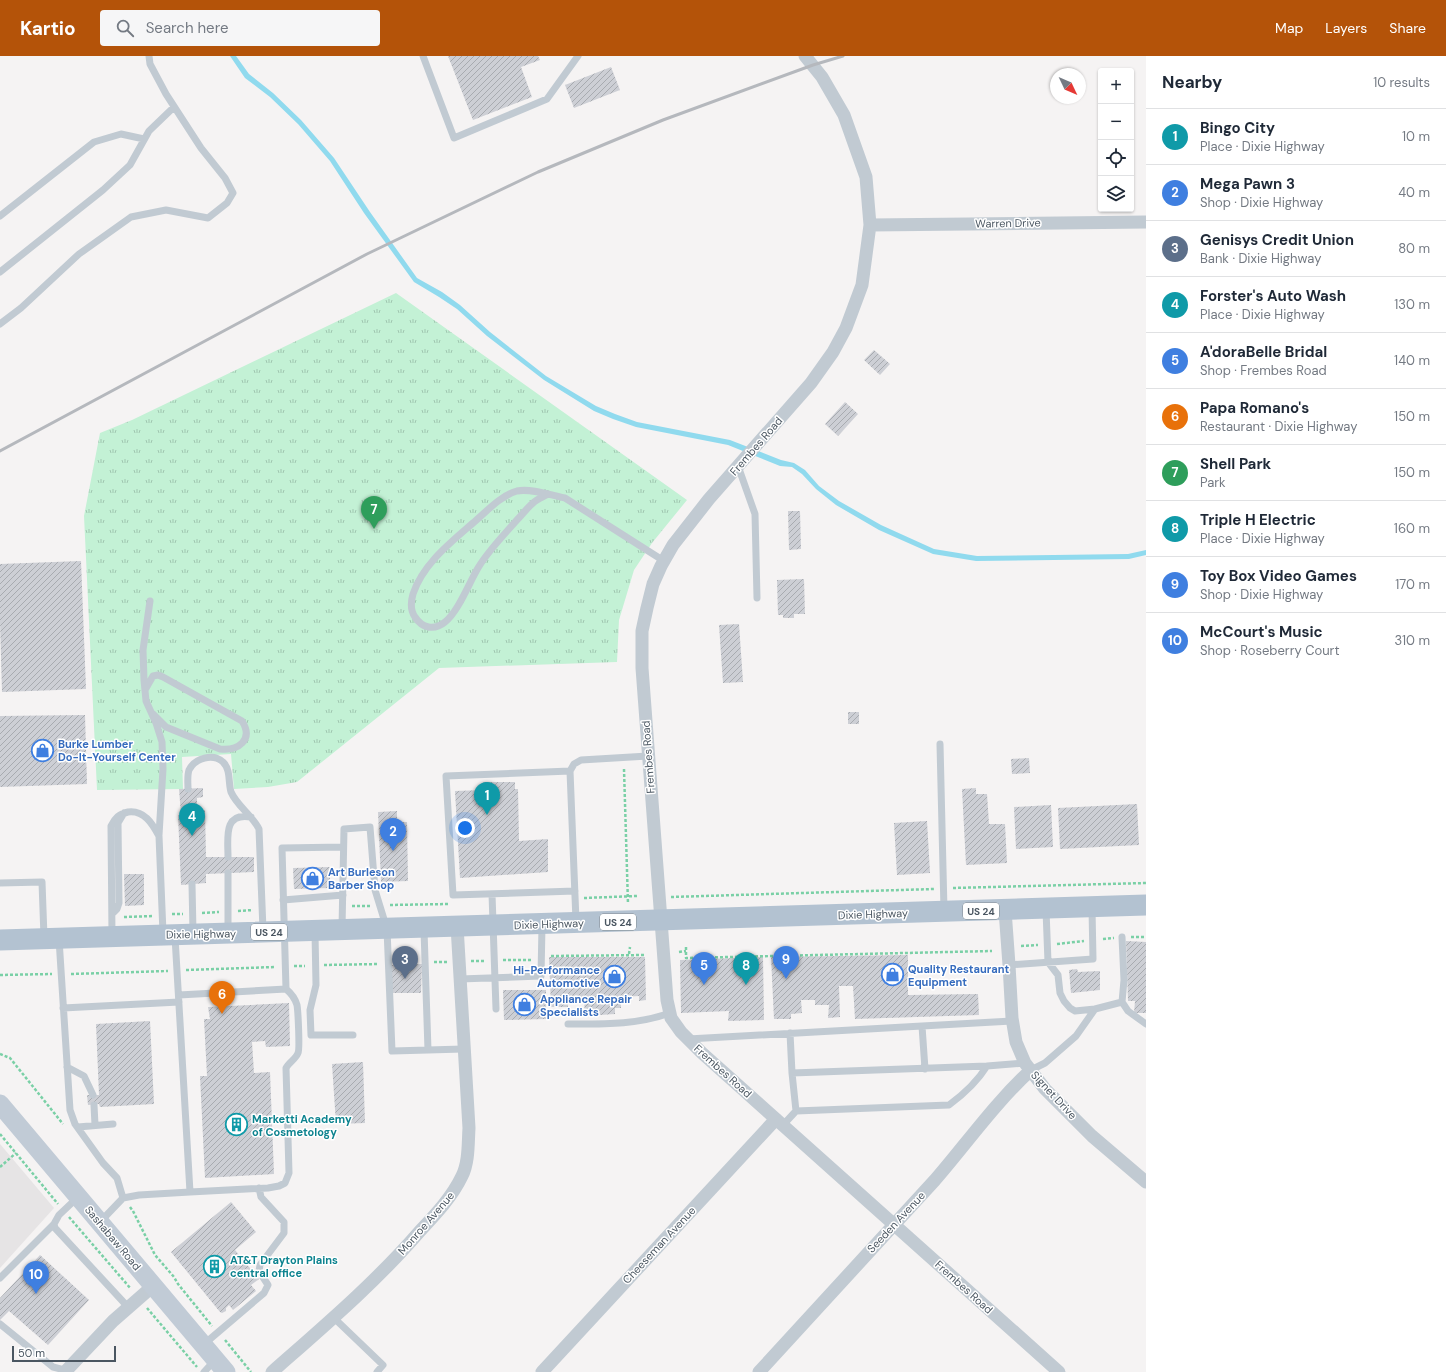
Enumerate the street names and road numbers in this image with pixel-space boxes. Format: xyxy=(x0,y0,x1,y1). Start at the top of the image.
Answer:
street label: Warren Drive xyxy=(975,215,1041,231)
street label: Frembes Road xyxy=(727,414,785,478)
street label: Frembes Road xyxy=(638,720,658,794)
road number: US 24 xyxy=(963,903,999,919)
street label: Dixie Highway xyxy=(838,906,908,922)
road number: US 24 xyxy=(600,914,636,930)
street label: Dixie Highway xyxy=(514,916,584,932)
road number: US 24 xyxy=(251,924,287,940)
street label: Dixie Highway xyxy=(166,926,236,942)
street label: Frembes Road xyxy=(691,1041,755,1101)
street label: Signet Drive xyxy=(1028,1068,1080,1122)
street label: Seeden Avenue xyxy=(864,1188,928,1256)
street label: Monroe Avenue xyxy=(395,1189,457,1257)
street label: Sashabaw Road xyxy=(82,1203,144,1273)
street label: Cheeseman Avenue xyxy=(619,1203,699,1287)
street label: Frembes Road xyxy=(932,1257,996,1317)

